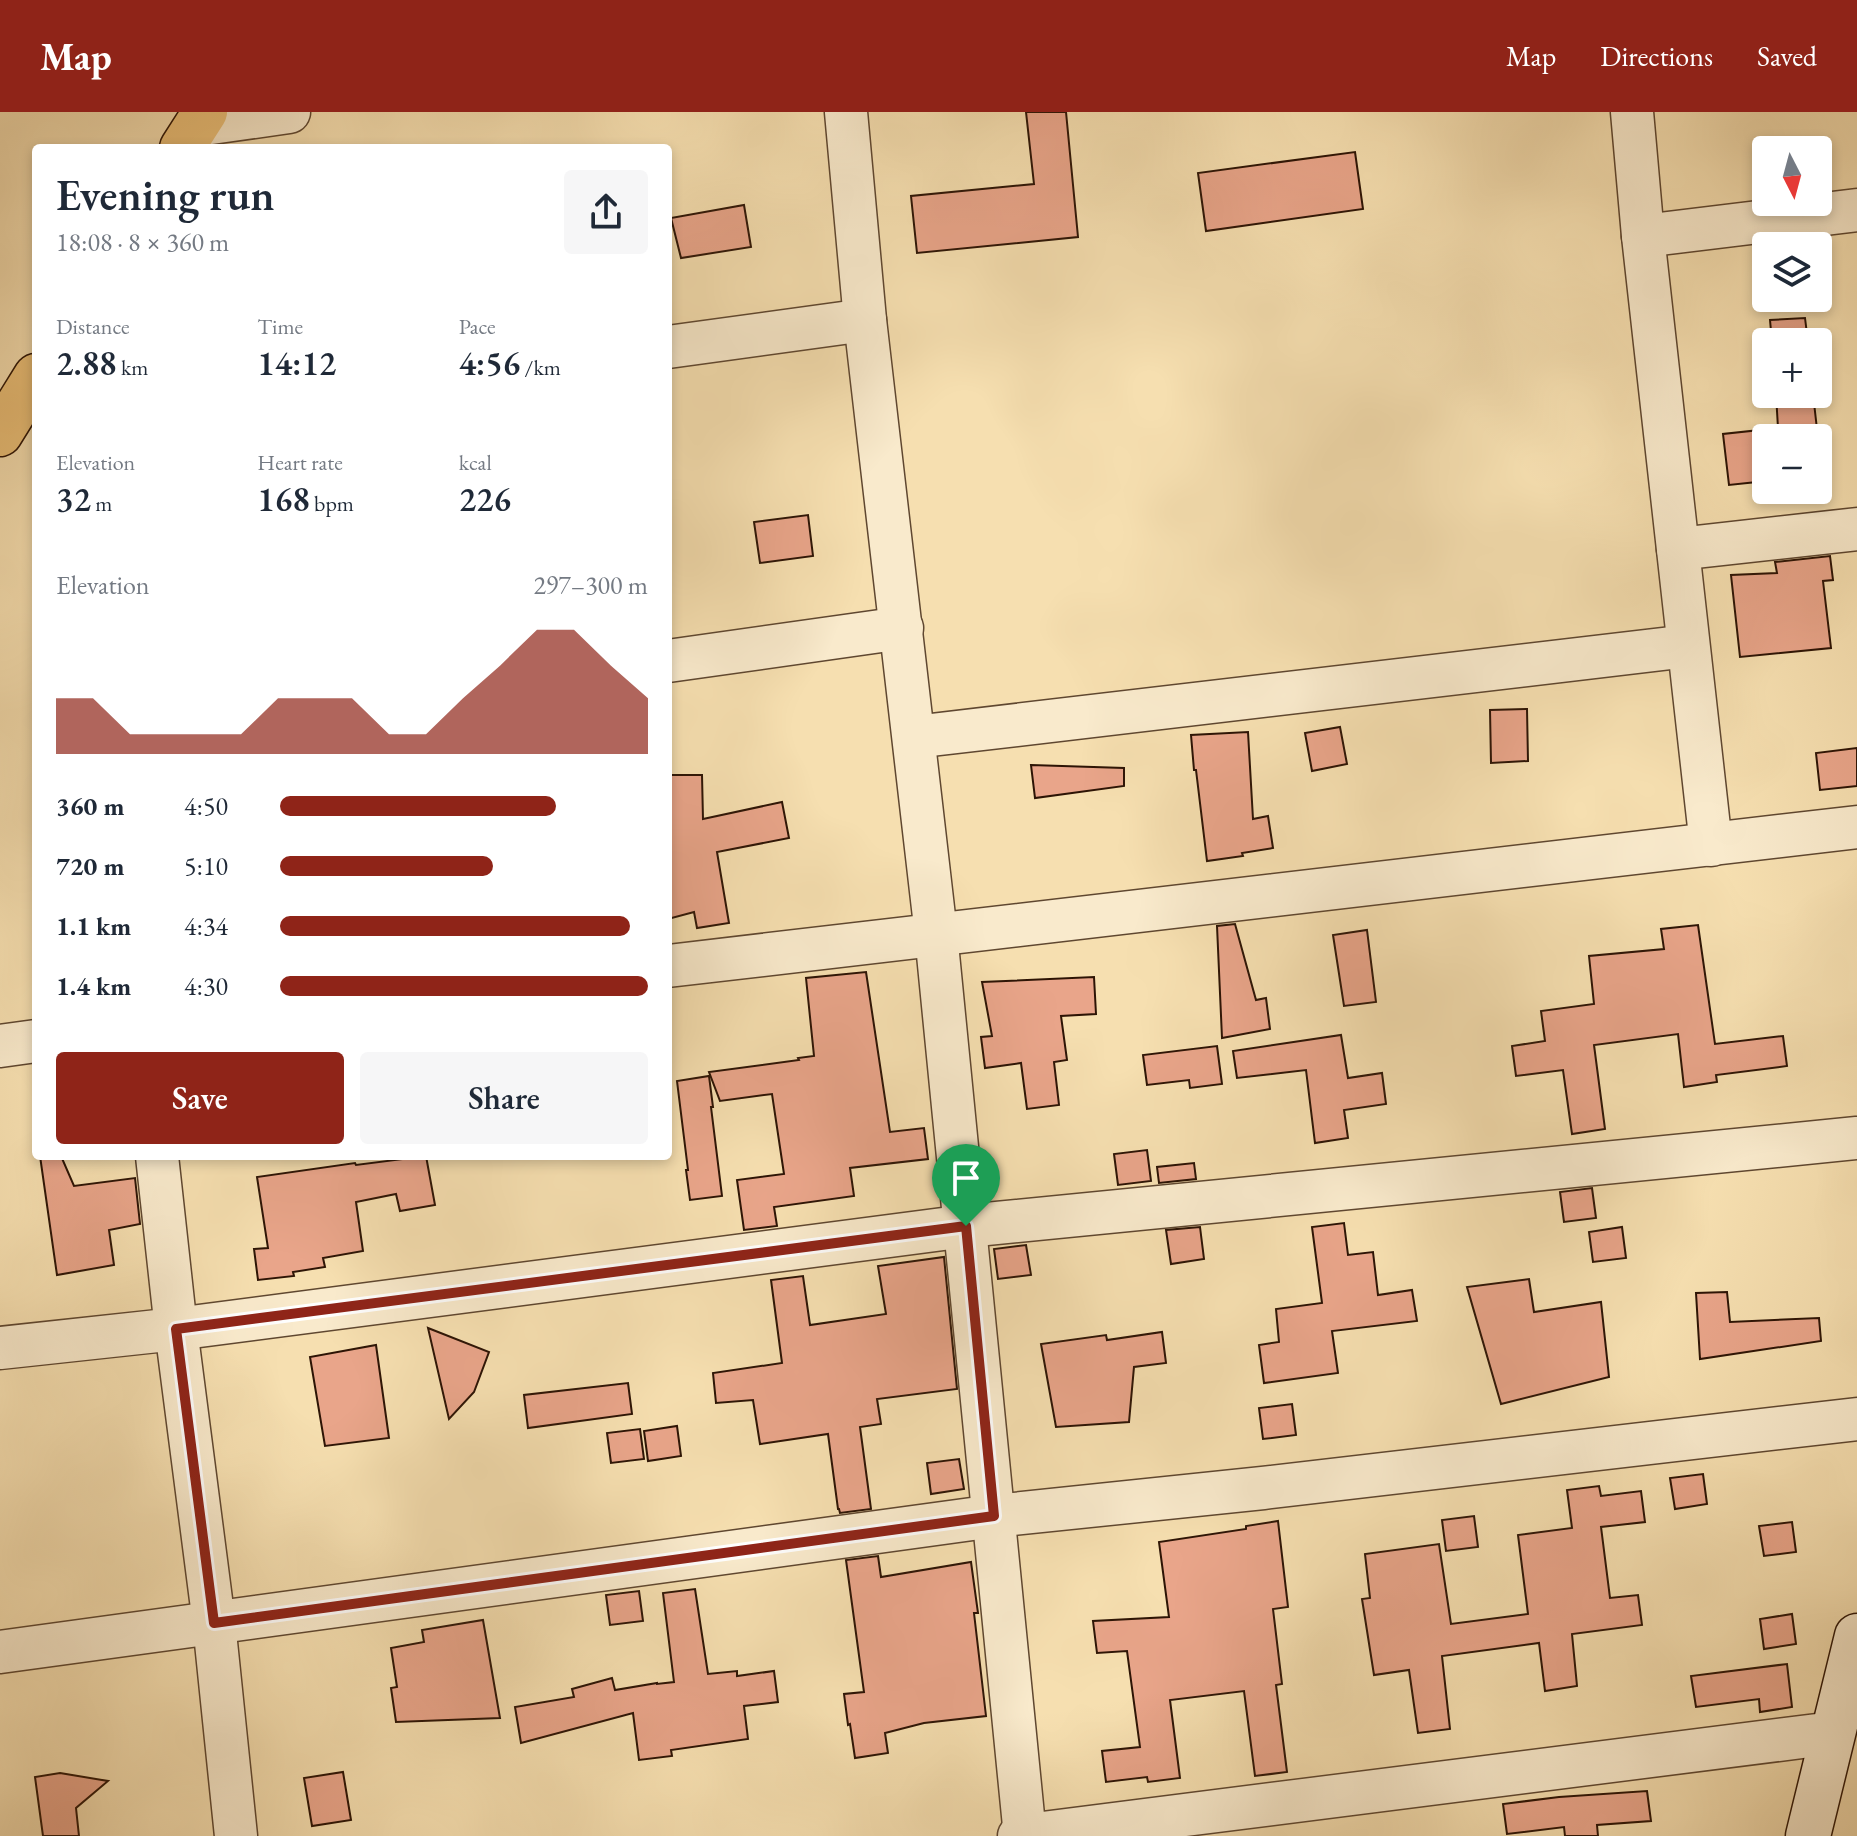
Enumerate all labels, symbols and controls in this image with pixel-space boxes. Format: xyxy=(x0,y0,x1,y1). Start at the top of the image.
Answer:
text: Map xyxy=(40,32,112,81)
text: Map xyxy=(1506,38,1556,74)
text: Directions xyxy=(1600,38,1713,74)
text: Saved xyxy=(1757,38,1817,74)
north arrow xyxy=(1752,136,1832,216)
map controls xyxy=(1752,136,1832,504)
text: Evening run xyxy=(56,166,275,223)
button: share xyxy=(564,170,648,254)
text: 18:08 · 8 × 360 m xyxy=(56,225,229,259)
button: layers xyxy=(1752,232,1832,312)
text: Distance xyxy=(56,312,129,341)
text: Time xyxy=(257,312,303,341)
text: Pace xyxy=(459,312,496,341)
button: + xyxy=(1752,328,1832,408)
text: 2.88 xyxy=(56,341,117,385)
text: 14:12 xyxy=(257,341,336,385)
text: 4:56 xyxy=(459,341,520,385)
text: km xyxy=(117,353,148,382)
text: /km xyxy=(520,353,561,382)
button: − xyxy=(1752,424,1832,504)
text: Elevation xyxy=(56,448,135,477)
text: Heart rate xyxy=(257,448,343,477)
text: kcal xyxy=(459,448,492,477)
text: 32 xyxy=(56,477,91,521)
text: 168 xyxy=(257,477,310,521)
text: 226 xyxy=(459,477,511,521)
text: m xyxy=(91,489,112,518)
text: bpm xyxy=(310,489,354,518)
text: Elevation xyxy=(56,568,150,602)
text: 297–300 m xyxy=(533,568,648,602)
text: 360 m xyxy=(56,789,124,823)
text: 4:50 xyxy=(184,789,228,823)
text: 720 m xyxy=(56,849,124,883)
text: 5:10 xyxy=(184,849,228,883)
text: 1.1 km xyxy=(56,909,131,943)
text: 4:34 xyxy=(184,909,228,943)
text: 1.4 km xyxy=(56,969,131,1003)
text: 4:30 xyxy=(184,969,228,1003)
button: Save xyxy=(56,1052,344,1144)
button: Share xyxy=(360,1052,648,1144)
pin xyxy=(932,1144,1000,1226)
icon: arrive xyxy=(944,1156,988,1200)

